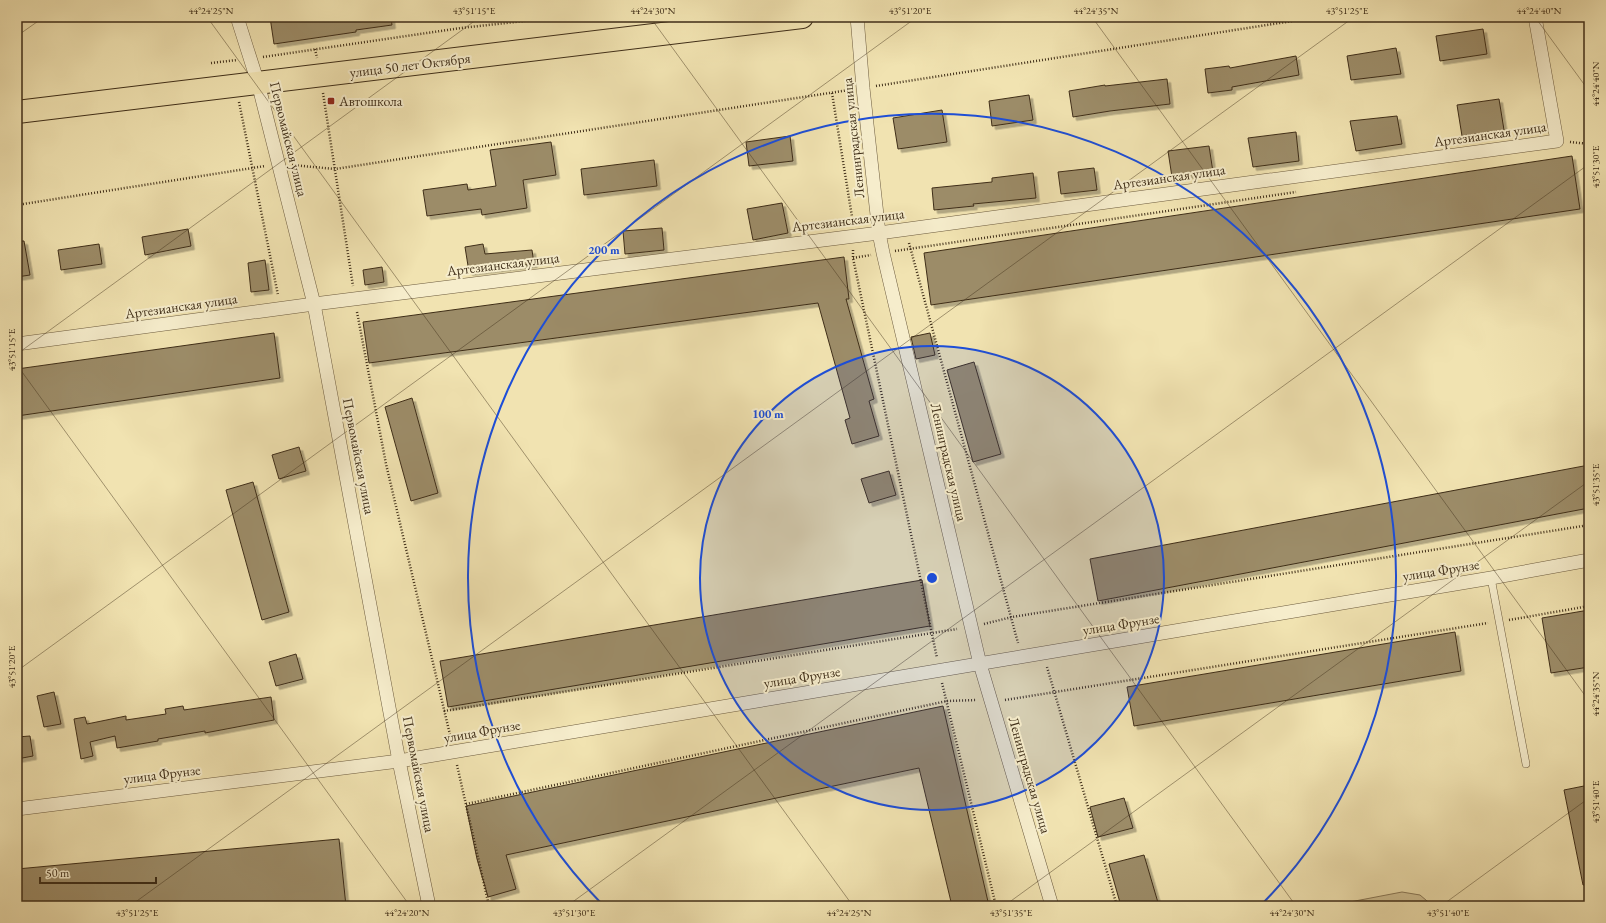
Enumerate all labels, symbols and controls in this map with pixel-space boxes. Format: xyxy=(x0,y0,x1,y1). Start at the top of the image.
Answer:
text: 44°24'25"N xyxy=(189,4,234,17)
text: 43°51'15"E xyxy=(453,4,496,17)
text: 44°24'30"N xyxy=(631,4,676,17)
text: 43°51'20"E xyxy=(889,4,932,17)
text: 44°24'35"N xyxy=(1074,4,1119,17)
text: 43°51'25"E xyxy=(1326,4,1369,17)
text: 44°24'40"N xyxy=(1517,4,1562,17)
street label: улица 50 лет Октября xyxy=(349,49,471,81)
text: 44°24'40"N xyxy=(1589,61,1602,106)
street label: Ленинградская улица xyxy=(838,77,868,199)
street label: Первомайская улица xyxy=(266,80,312,199)
place label: Автошкола xyxy=(338,92,403,110)
marker: Автошкола xyxy=(326,96,336,106)
street label: Артезианская улица xyxy=(1432,117,1548,151)
text: 43°51'30"E xyxy=(1589,145,1602,188)
street label: Артезианская улица xyxy=(1111,160,1227,194)
street label: Артезианская улица xyxy=(790,204,906,236)
text: 200 m xyxy=(588,242,620,258)
street label: Артезианская улица xyxy=(445,248,561,280)
street label: Артезианская улица xyxy=(123,289,239,323)
text: 43°51'15"E xyxy=(5,328,18,371)
street label: Первомайская улица xyxy=(339,396,379,516)
street label: Ленинградская улица xyxy=(927,401,971,523)
text: 100 m xyxy=(752,406,784,422)
text: 43°51'35"E xyxy=(1589,463,1602,506)
street label: улица Фрунзе xyxy=(1401,555,1481,585)
centre of rings xyxy=(925,571,939,585)
street label: улица Фрунзе xyxy=(1081,609,1161,639)
text: 43°51'20"E xyxy=(5,645,18,688)
street label: улица Фрунзе xyxy=(762,662,842,692)
text: 44°24'35"N xyxy=(1589,671,1602,716)
street label: Первомайская улица xyxy=(399,714,439,834)
street label: улица Фрунзе xyxy=(442,715,522,747)
street label: Ленинградская улица xyxy=(1005,715,1055,836)
street label: улица Фрунзе xyxy=(123,760,202,788)
text: 43°51'40"E xyxy=(1589,780,1602,823)
scale bar xyxy=(40,859,156,885)
text: 50 m xyxy=(46,865,70,881)
text: 43°51'25"E xyxy=(116,906,159,919)
text: 44°24'20"N xyxy=(385,906,430,919)
text: 43°51'30"E xyxy=(553,906,596,919)
text: 44°24'25"N xyxy=(827,906,872,919)
text: 43°51'35"E xyxy=(990,906,1033,919)
text: 44°24'30"N xyxy=(1270,906,1315,919)
text: 43°51'40"E xyxy=(1427,906,1470,919)

